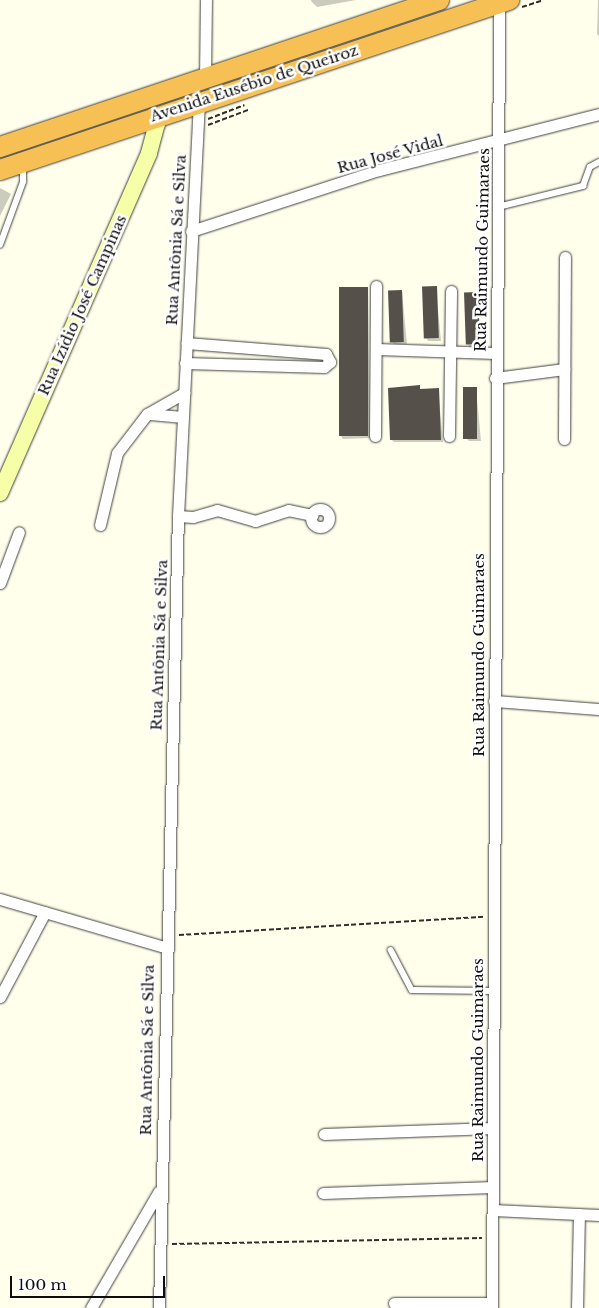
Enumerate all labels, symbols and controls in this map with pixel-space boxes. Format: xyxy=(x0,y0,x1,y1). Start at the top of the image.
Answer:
street label: Avenida Eusébio de Queiroz xyxy=(148,41,360,125)
street label: Rua José Vidal xyxy=(335,131,445,177)
street label: Rua Raimundo Guimaraes xyxy=(471,148,493,352)
street label: Rua Antônia Sá e Silva xyxy=(163,154,189,326)
street label: Rua Izídio José Campinas xyxy=(34,212,130,398)
street label: Rua Raimundo Guimaraes xyxy=(470,553,488,757)
street label: Rua Antônia Sá e Silva xyxy=(147,559,171,731)
street label: Rua Raimundo Guimaraes xyxy=(469,958,487,1162)
street label: Rua Antônia Sá e Silva xyxy=(137,964,157,1136)
scale bar xyxy=(12,1266,168,1298)
text: 100 m xyxy=(18,1275,67,1294)

